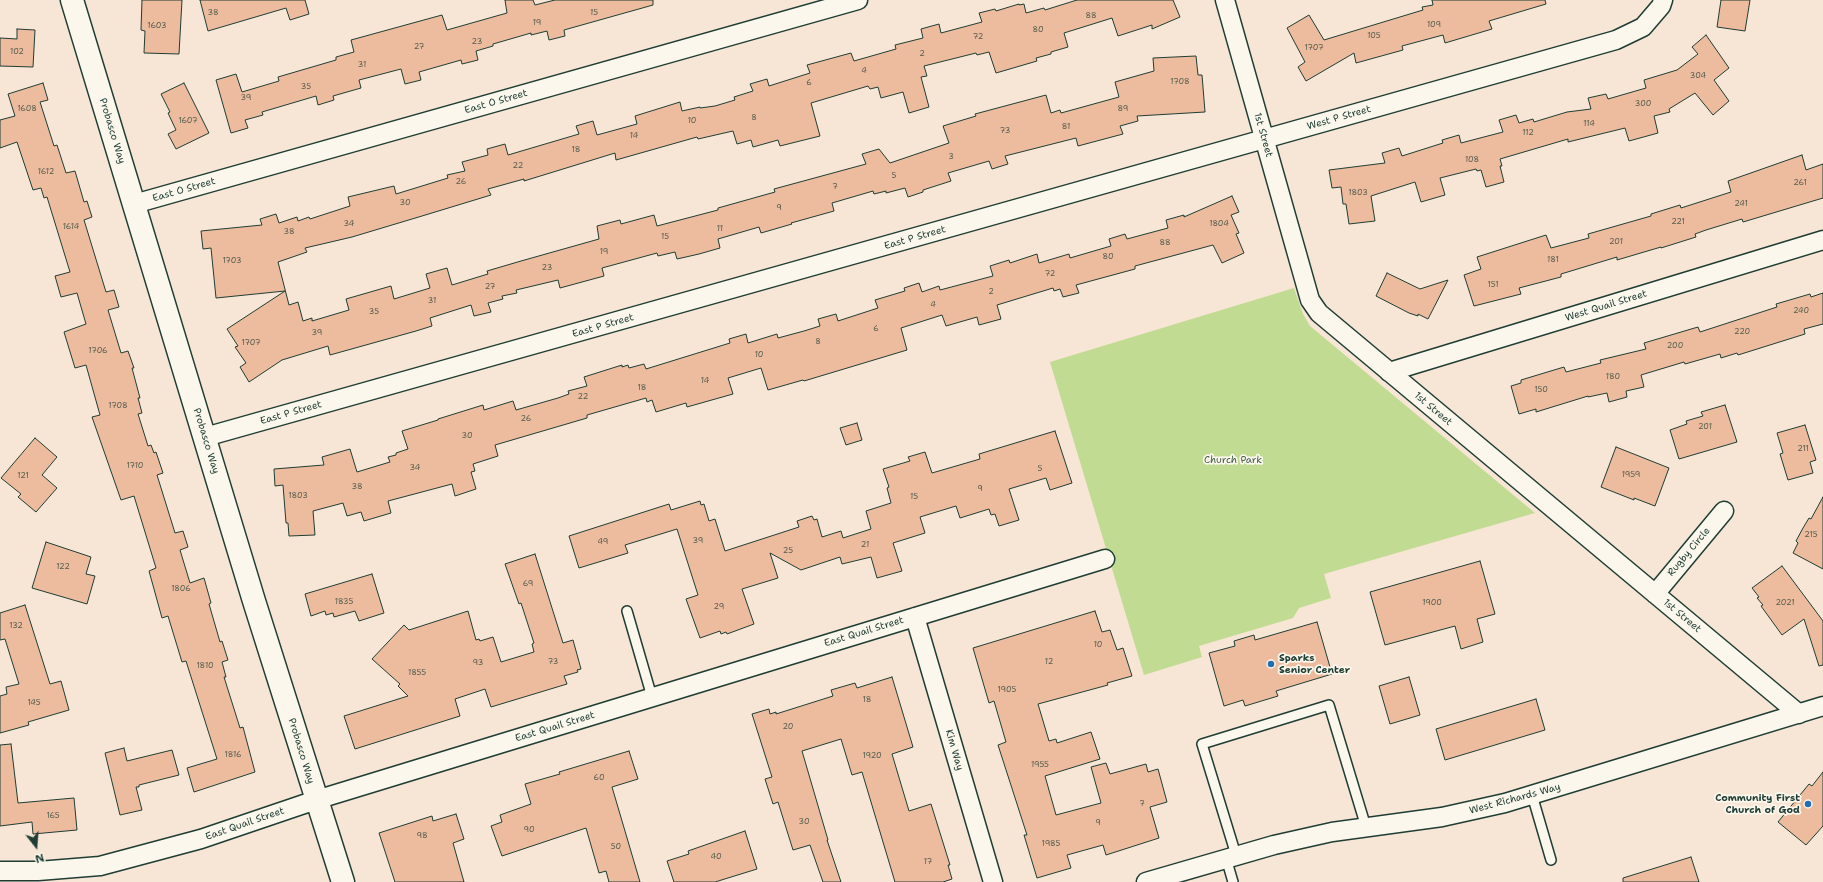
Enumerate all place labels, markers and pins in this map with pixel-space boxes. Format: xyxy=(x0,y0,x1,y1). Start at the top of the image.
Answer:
place label: Sparks Senior Center xyxy=(1279,652,1350,676)
marker: Sparks Senior Center xyxy=(1266,659,1276,669)
place label: Community First Church of God xyxy=(1715,792,1800,816)
marker: Community First Church of God xyxy=(1803,799,1813,809)

